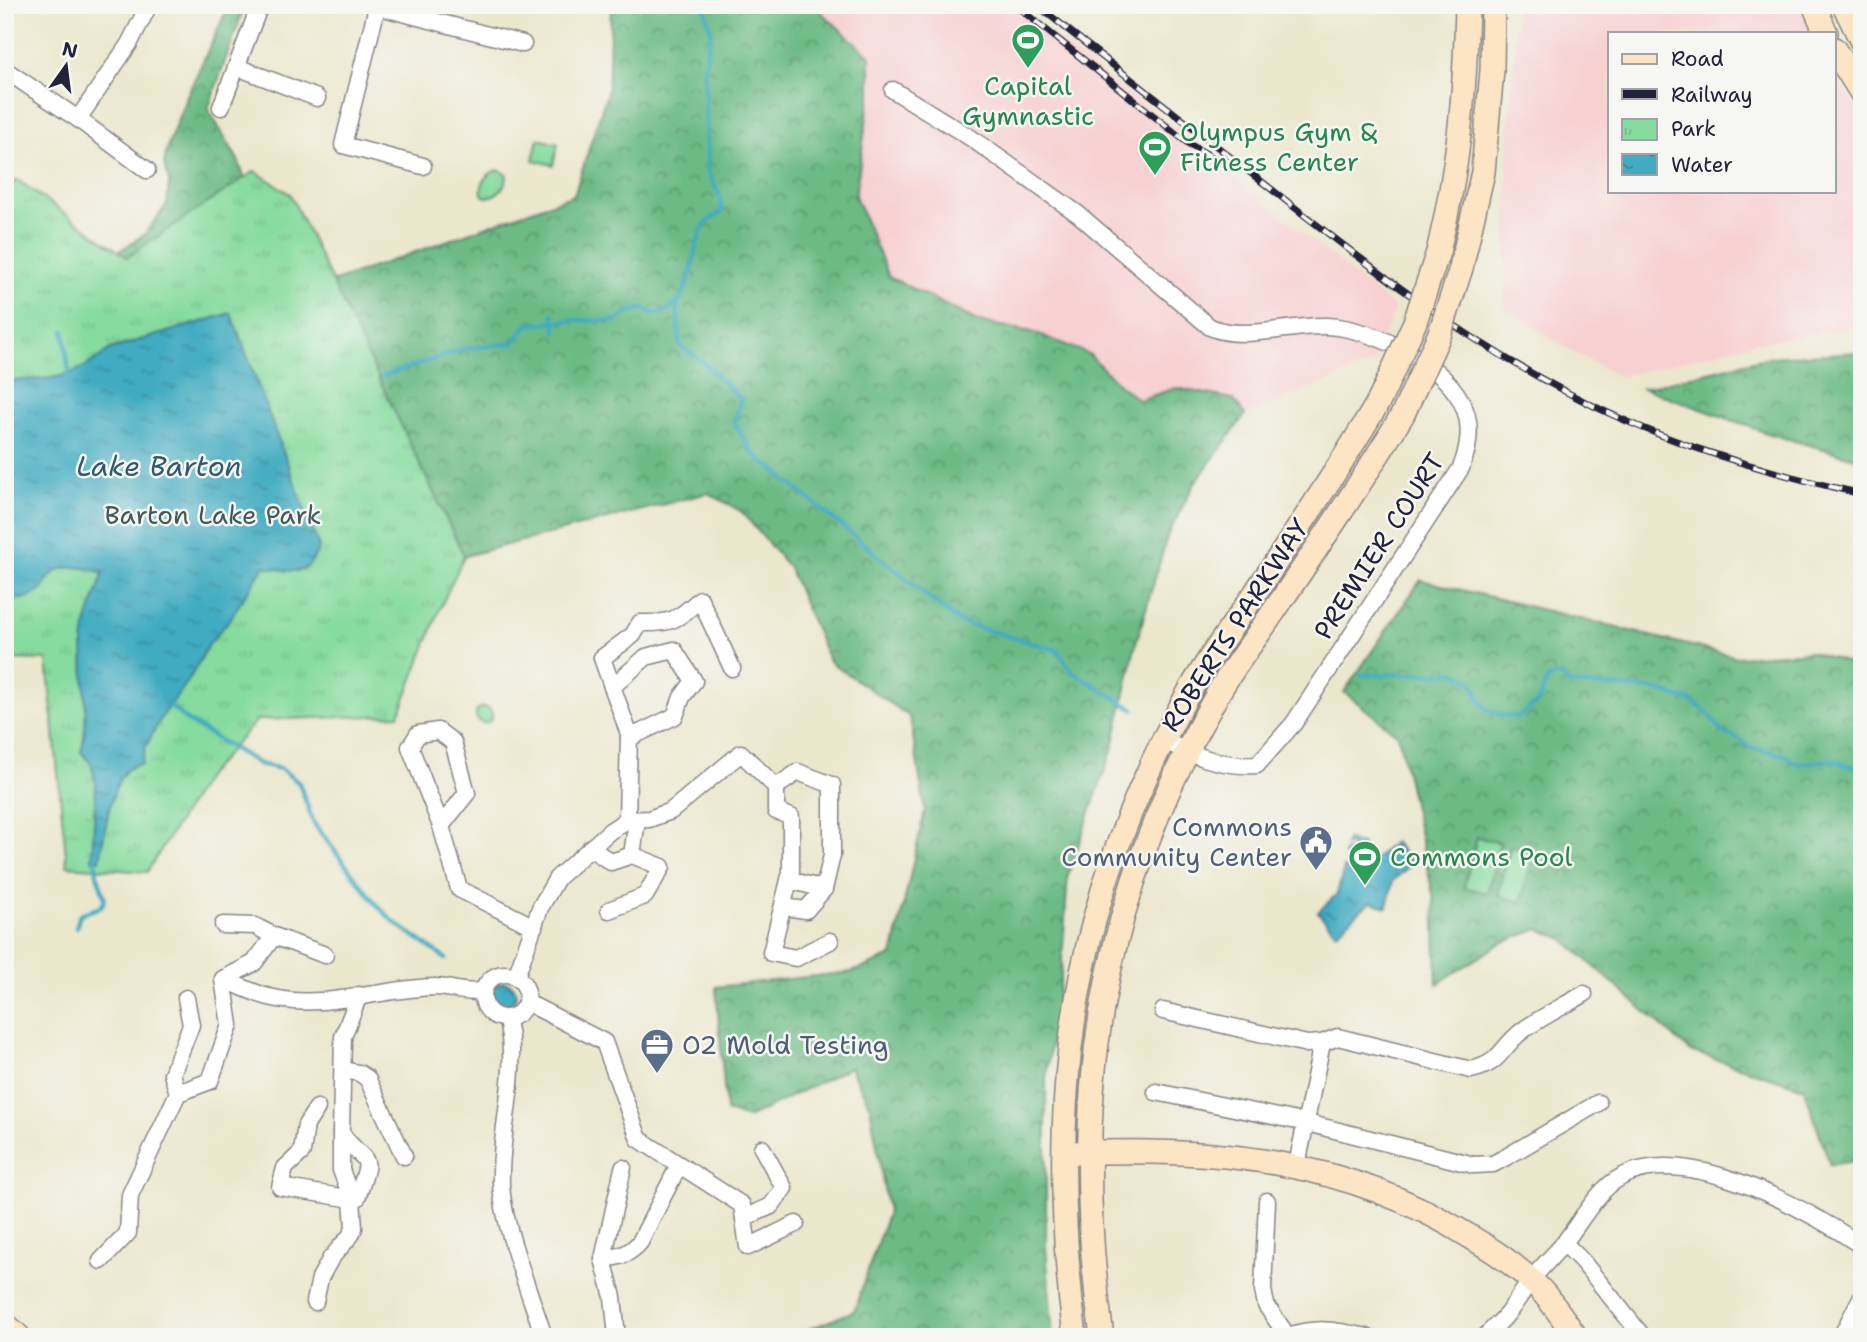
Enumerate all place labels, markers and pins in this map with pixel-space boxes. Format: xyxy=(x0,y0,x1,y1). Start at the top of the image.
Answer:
sports icon: Capital Gymnastic xyxy=(1009,21,1047,70)
place label: Capital Gymnastic xyxy=(962,68,1094,133)
place label: Olympus Gym & Fitness Center xyxy=(1180,114,1377,179)
sports icon: Olympus Gym & Fitness Center xyxy=(1136,128,1174,177)
place label: Commons Community Center xyxy=(1061,809,1292,874)
public building icon: Commons Community Center xyxy=(1297,823,1335,872)
sports icon: Commons Pool xyxy=(1346,838,1384,887)
place label: Commons Pool xyxy=(1390,839,1573,874)
office icon: O2 Mold Testing xyxy=(638,1026,676,1075)
place label: O2 Mold Testing xyxy=(682,1027,889,1062)

